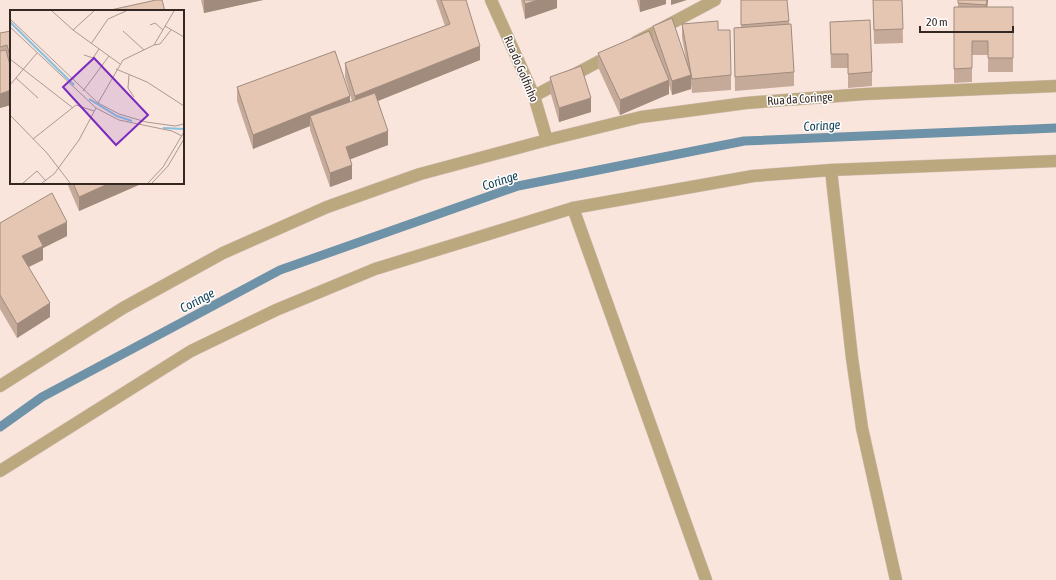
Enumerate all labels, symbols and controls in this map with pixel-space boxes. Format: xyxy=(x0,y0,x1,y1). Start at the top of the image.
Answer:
scale bar xyxy=(920,8,1013,34)
inset map xyxy=(10,10,184,184)
text: 20 m xyxy=(926,15,948,29)
street label: Rua do Golfinho xyxy=(501,34,541,105)
street label: Rua da Coringe xyxy=(767,90,833,108)
water label: Coringe xyxy=(803,117,841,134)
water label: Coringe xyxy=(480,168,520,193)
water label: Coringe xyxy=(177,285,217,316)

